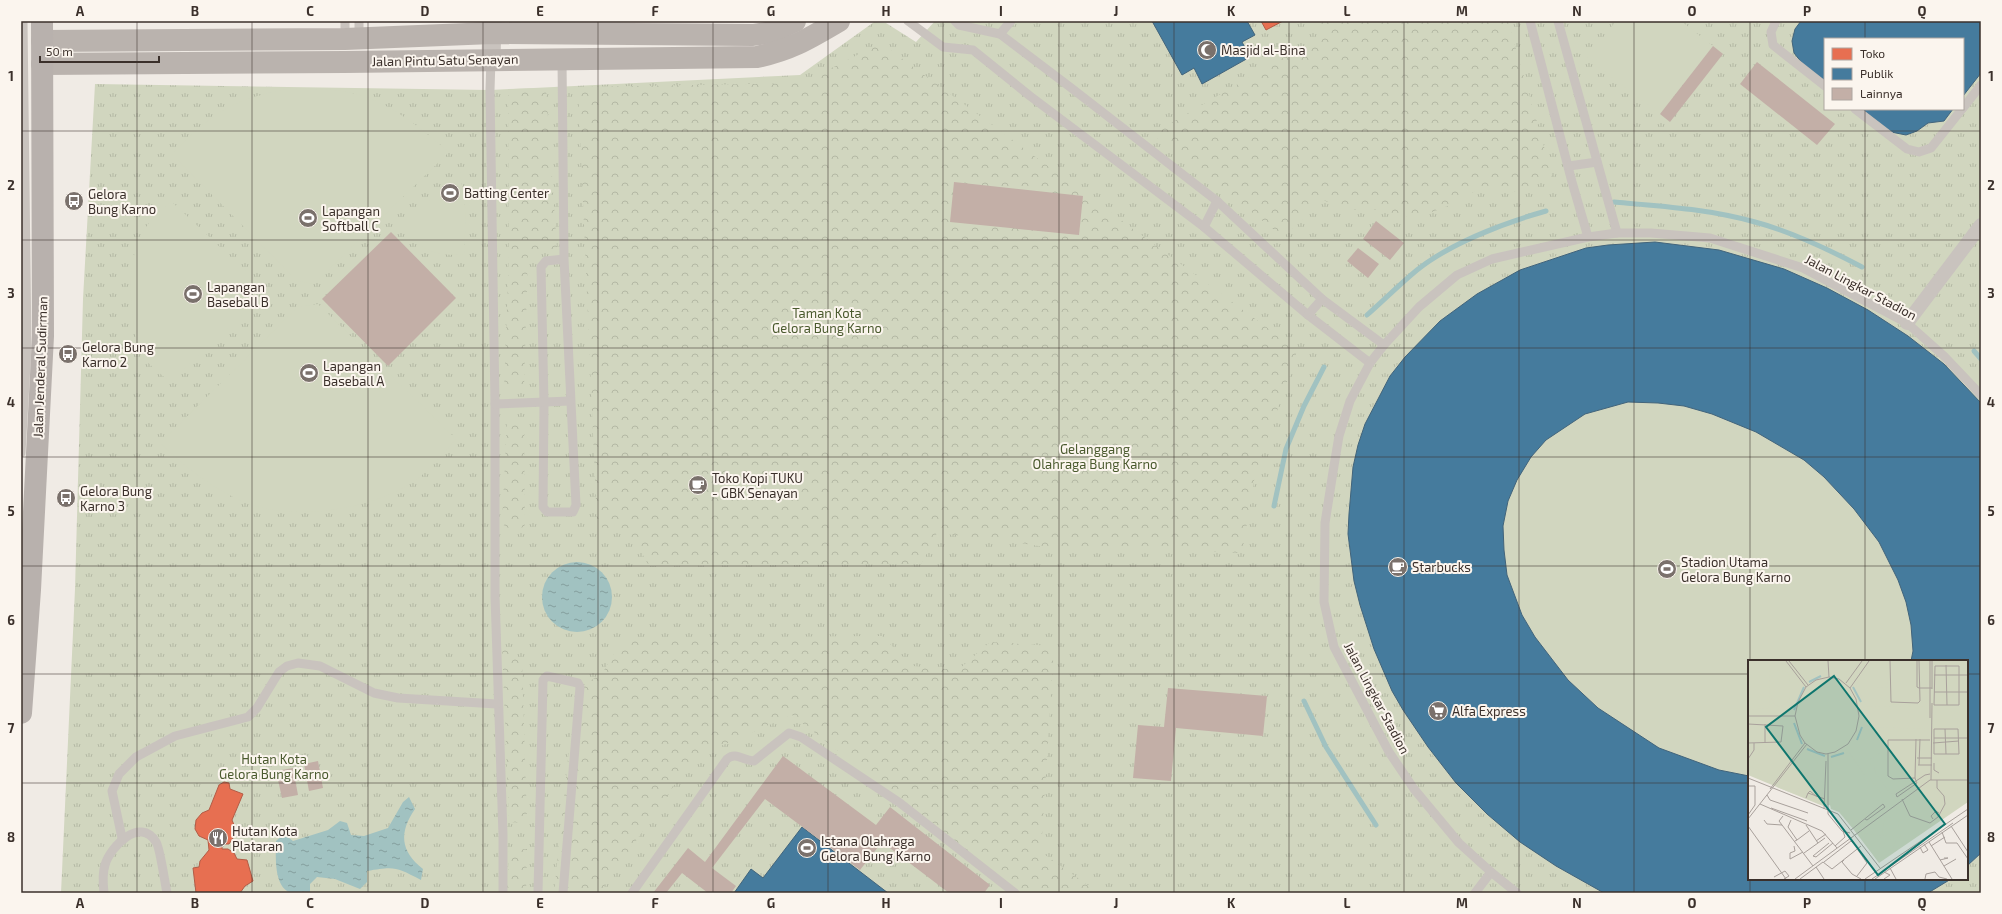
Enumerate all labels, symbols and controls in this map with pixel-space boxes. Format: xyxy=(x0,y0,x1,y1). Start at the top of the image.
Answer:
text: A xyxy=(76,3,85,19)
text: B xyxy=(191,3,199,19)
text: C xyxy=(306,3,314,19)
text: D xyxy=(421,3,430,19)
text: E xyxy=(536,3,544,19)
text: F xyxy=(651,3,659,19)
text: G xyxy=(767,3,775,19)
text: H xyxy=(882,3,891,19)
text: I xyxy=(999,3,1003,19)
text: J xyxy=(1114,3,1118,19)
text: K xyxy=(1227,3,1236,19)
text: L xyxy=(1344,3,1351,19)
text: M xyxy=(1456,3,1468,19)
text: N xyxy=(1572,3,1582,19)
text: O xyxy=(1688,3,1697,19)
text: P xyxy=(1803,3,1811,19)
text: Q xyxy=(1918,3,1927,20)
scale bar xyxy=(40,38,159,64)
legend xyxy=(1824,38,1964,110)
mosque icon: Masjid al-Bina xyxy=(1196,39,1218,61)
place label: Masjid al-Bina xyxy=(1221,42,1306,58)
text: 50 m xyxy=(46,44,73,58)
text: Toko xyxy=(1860,46,1885,60)
street label: Jalan Pintu Satu Senayan xyxy=(371,51,519,69)
text: Publik xyxy=(1860,66,1893,80)
text: 1 xyxy=(8,68,14,84)
text: 1 xyxy=(1988,68,1994,84)
text: Lainnya xyxy=(1860,86,1903,100)
text: 2 xyxy=(7,177,15,193)
text: 2 xyxy=(1987,177,1995,193)
sports icon: Batting Center xyxy=(439,182,461,204)
place label: Batting Center xyxy=(464,185,549,201)
place label: Gelora Bung Karno xyxy=(88,186,156,217)
bus stop icon: Gelora Bung Karno xyxy=(63,190,85,212)
place label: Lapangan Softball C xyxy=(322,203,380,234)
sports icon: Lapangan Softball C xyxy=(297,207,319,229)
street label: Jalan Lingkar Stadion xyxy=(1802,251,1920,323)
place label: Lapangan Baseball B xyxy=(207,279,269,310)
sports icon: Lapangan Baseball B xyxy=(182,283,204,305)
text: 3 xyxy=(7,285,15,301)
text: 3 xyxy=(1987,285,1995,301)
street label: Jalan Jenderal Sudirman xyxy=(30,296,50,438)
park label: Taman Kota Gelora Bung Karno xyxy=(772,305,882,336)
place label: Gelora Bung Karno 2 xyxy=(82,339,154,370)
bus stop icon: Gelora Bung Karno 2 xyxy=(57,343,79,365)
place label: Lapangan Baseball A xyxy=(323,358,384,389)
sports icon: Lapangan Baseball A xyxy=(298,362,320,384)
text: 4 xyxy=(7,394,15,410)
text: 4 xyxy=(1987,394,1995,410)
park label: Gelanggang Olahraga Bung Karno xyxy=(1033,441,1157,472)
place label: Toko Kopi TUKU - GBK Senayan xyxy=(712,470,803,501)
cafe icon: Toko Kopi TUKU - GBK Senayan xyxy=(687,474,709,496)
place label: Gelora Bung Karno 3 xyxy=(80,483,152,514)
bus stop icon: Gelora Bung Karno 3 xyxy=(55,487,77,509)
text: 5 xyxy=(7,503,15,519)
text: 5 xyxy=(1987,503,1995,519)
place label: Stadion Utama Gelora Bung Karno xyxy=(1681,554,1791,585)
cafe icon: Starbucks xyxy=(1387,556,1409,578)
sports icon: Stadion Utama Gelora Bung Karno xyxy=(1656,558,1678,580)
place label: Starbucks xyxy=(1412,559,1471,575)
text: 6 xyxy=(7,612,15,628)
text: 6 xyxy=(1987,612,1995,628)
street label: Jalan Lingkar Stadion xyxy=(1341,639,1413,757)
inset map xyxy=(1748,660,1968,880)
supermarket icon: Alfa Express xyxy=(1427,700,1449,722)
place label: Alfa Express xyxy=(1452,703,1526,719)
text: 7 xyxy=(8,720,15,736)
text: 7 xyxy=(1988,720,1995,736)
park label: Hutan Kota Gelora Bung Karno xyxy=(219,751,329,782)
place label: Hutan Kota Plataran xyxy=(232,823,298,854)
restaurant icon: Hutan Kota Plataran xyxy=(207,827,229,849)
text: 8 xyxy=(7,829,15,845)
text: 8 xyxy=(1987,829,1995,845)
place label: Istana Olahraga Gelora Bung Karno xyxy=(821,833,931,864)
sports icon: Istana Olahraga Gelora Bung Karno xyxy=(796,837,818,859)
text: A xyxy=(76,895,85,911)
text: B xyxy=(191,895,199,911)
text: C xyxy=(306,895,314,911)
text: D xyxy=(421,895,430,911)
text: E xyxy=(536,895,544,911)
text: F xyxy=(651,895,659,911)
text: G xyxy=(767,895,775,911)
text: H xyxy=(882,895,891,911)
text: I xyxy=(999,895,1003,911)
text: J xyxy=(1114,895,1118,911)
text: K xyxy=(1227,895,1236,911)
text: L xyxy=(1344,895,1351,911)
text: M xyxy=(1456,895,1468,911)
text: N xyxy=(1572,895,1582,911)
text: O xyxy=(1688,895,1697,911)
text: P xyxy=(1803,895,1811,911)
text: Q xyxy=(1918,895,1927,912)

